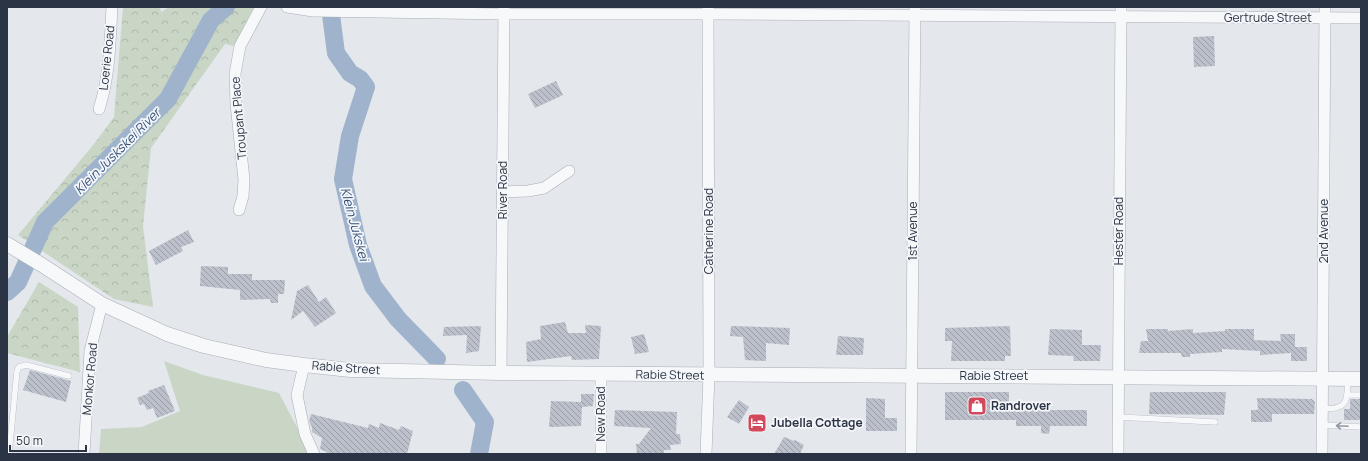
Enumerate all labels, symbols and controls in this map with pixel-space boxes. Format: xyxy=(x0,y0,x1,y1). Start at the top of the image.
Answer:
street label: Gertrude Street xyxy=(1224,9,1312,26)
street label: Loerie Road xyxy=(95,25,118,91)
street label: Troupant Place xyxy=(226,76,251,160)
water label: Klein Juskskei River xyxy=(70,102,166,198)
street label: River Road xyxy=(494,161,511,219)
water label: Klein Jukskei xyxy=(337,185,374,265)
street label: Catherine Road xyxy=(700,188,717,274)
street label: Hester Road xyxy=(1110,197,1127,265)
street label: 2nd Avenue xyxy=(1315,199,1332,263)
street label: 1st Avenue xyxy=(904,201,921,261)
street label: Monkor Road xyxy=(78,342,101,416)
street label: Rabie Street xyxy=(311,357,381,378)
street label: Rabie Street xyxy=(635,365,705,384)
street label: Rabie Street xyxy=(960,367,1029,384)
street label: New Road xyxy=(592,386,609,442)
shop icon: Randrover xyxy=(966,395,988,417)
place label: Randrover xyxy=(991,397,1051,414)
hotel icon: Jubella Cottage xyxy=(746,412,768,434)
place label: Jubella Cottage xyxy=(771,414,863,431)
one-way arrow xyxy=(1336,423,1349,430)
scale bar xyxy=(10,427,86,453)
text: 50 m xyxy=(16,432,43,449)

